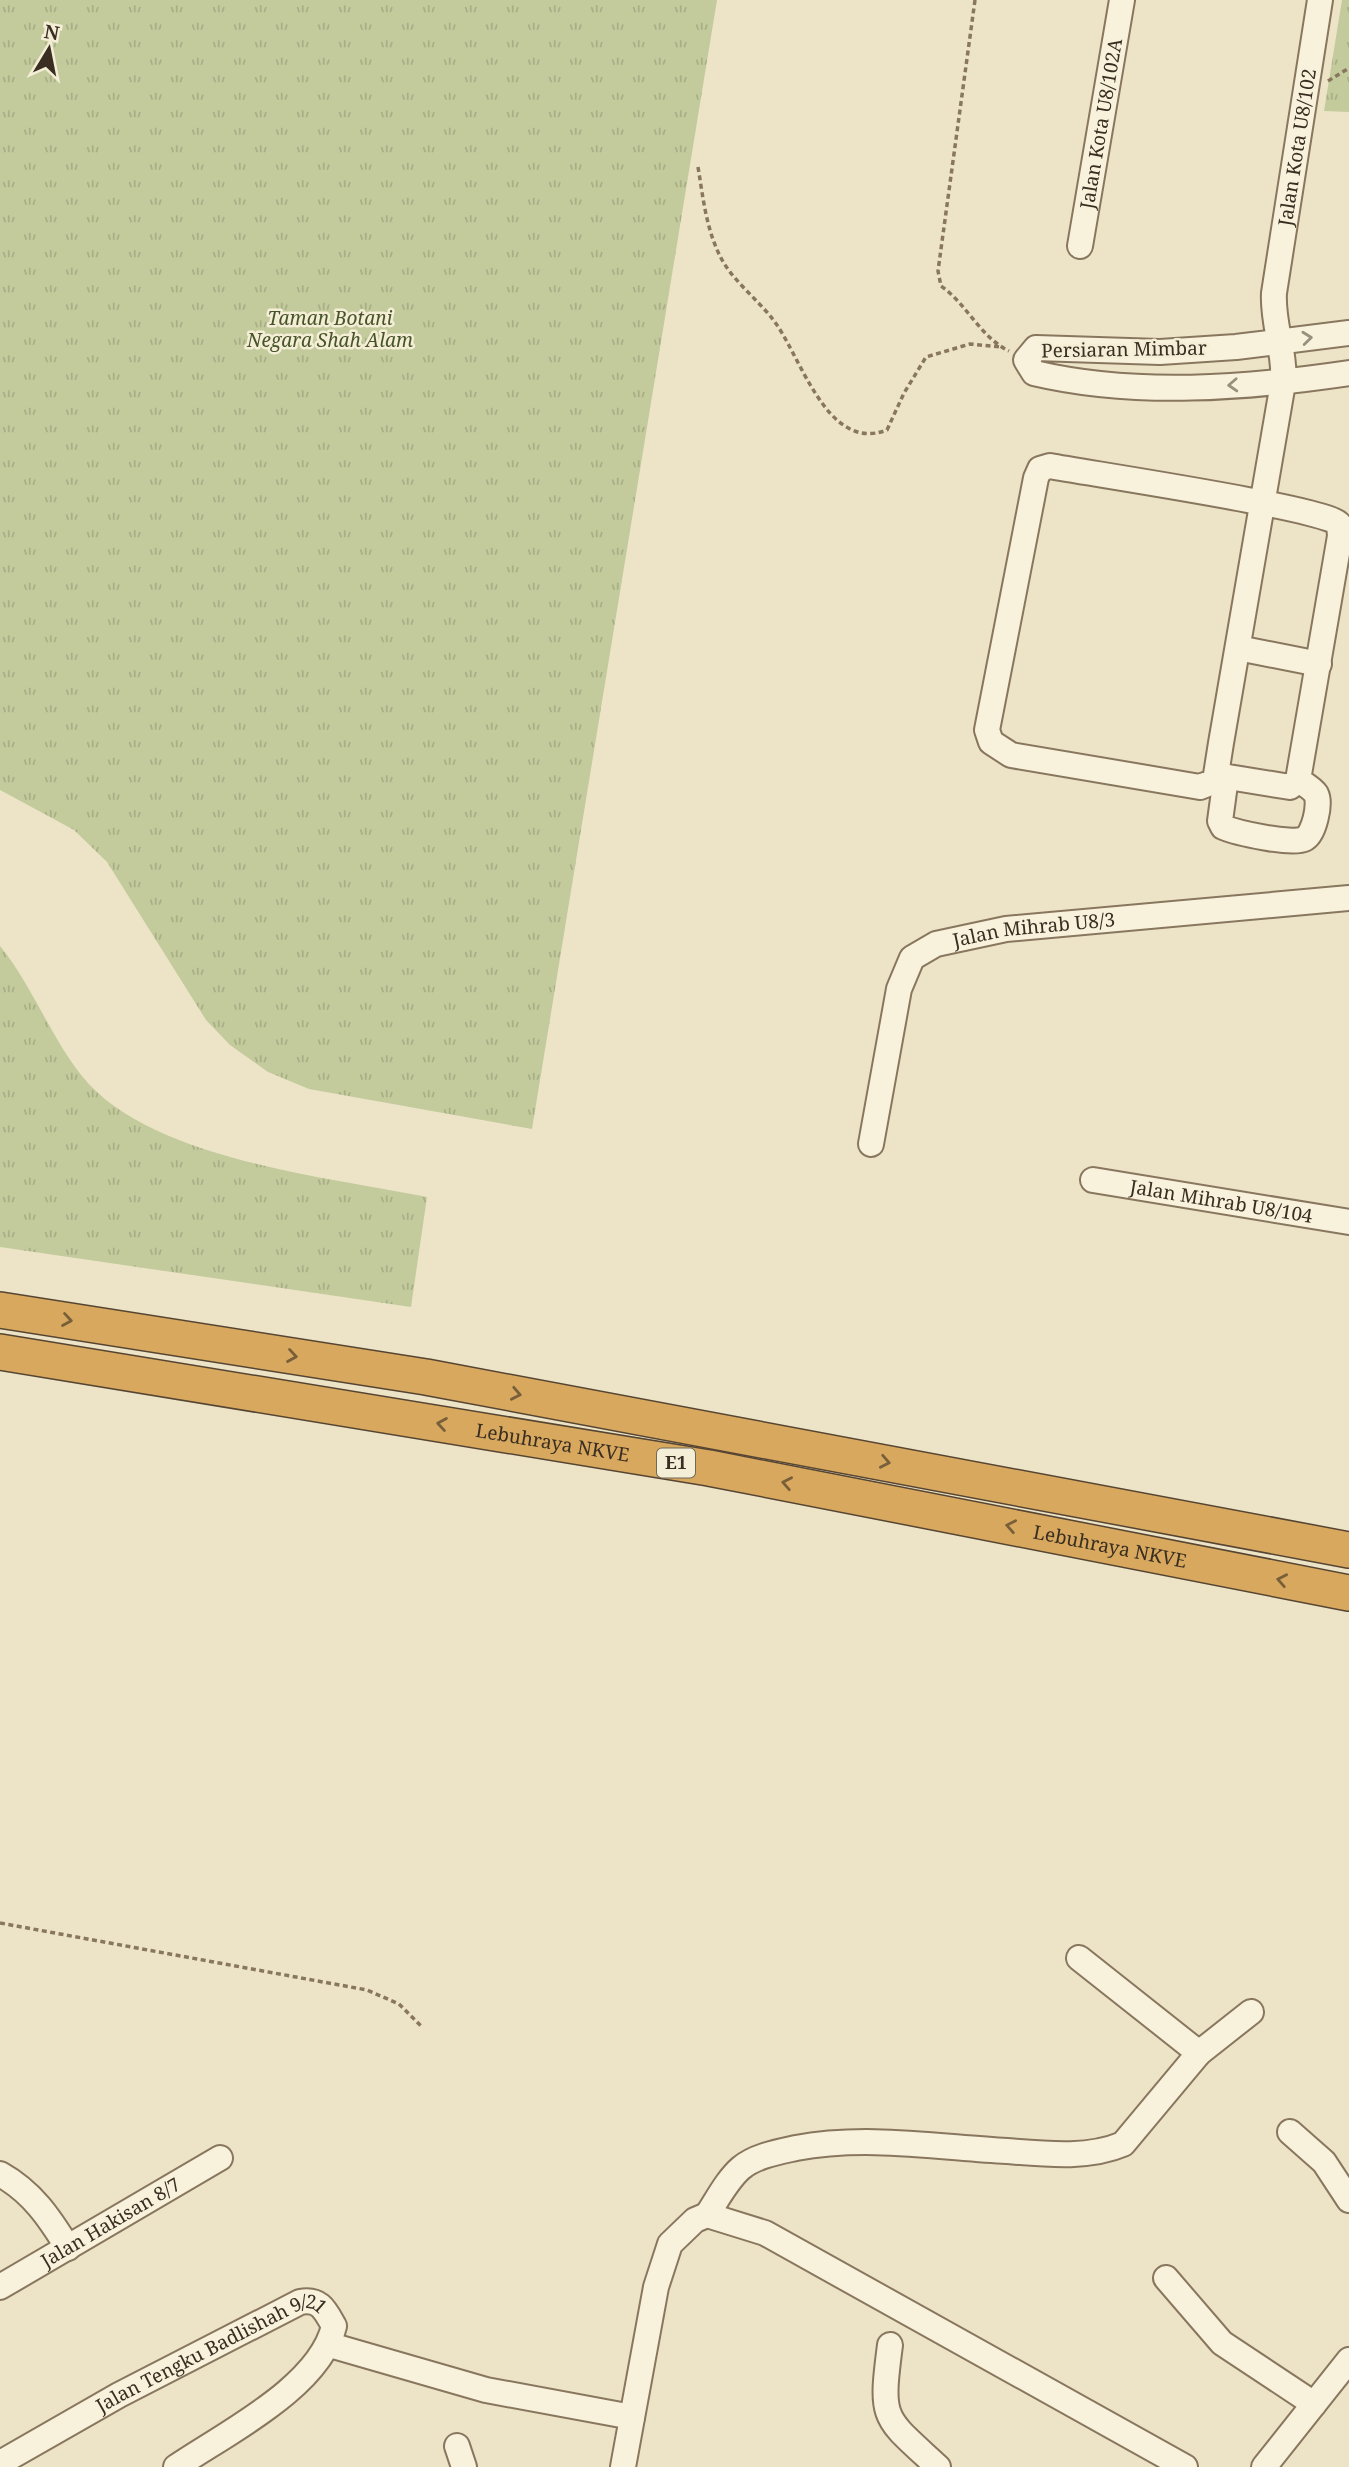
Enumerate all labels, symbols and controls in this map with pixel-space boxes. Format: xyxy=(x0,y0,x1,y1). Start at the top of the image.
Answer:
north arrow xyxy=(14,14,84,84)
text: N xyxy=(42,18,62,46)
street label: Jalan Kota U8/102A xyxy=(1073,36,1128,212)
street label: Jalan Kota U8/102 xyxy=(1272,67,1322,229)
park label: Taman Botani Negara Shah Alam xyxy=(246,305,413,353)
one-way arrow xyxy=(1302,331,1313,346)
street label: Persiaran Mimbar xyxy=(1041,335,1207,363)
one-way arrow xyxy=(1227,378,1238,393)
street label: Jalan Mihrab U8/3 xyxy=(949,906,1116,953)
street label: Jalan Mihrab U8/104 xyxy=(1127,1173,1315,1229)
one-way arrow xyxy=(62,1312,73,1327)
one-way arrow xyxy=(286,1348,298,1363)
one-way arrow xyxy=(511,1386,522,1401)
one-way arrow xyxy=(437,1417,448,1432)
street label: Lebuhraya NKVE xyxy=(474,1417,632,1468)
road number: E1 xyxy=(657,1448,695,1478)
one-way arrow xyxy=(879,1454,891,1469)
one-way arrow xyxy=(781,1476,793,1491)
street label: Lebuhraya NKVE xyxy=(1031,1519,1189,1574)
one-way arrow xyxy=(1005,1520,1017,1535)
one-way arrow xyxy=(1276,1573,1288,1588)
street label: Jalan Hakisan 8/7 xyxy=(35,2171,185,2274)
street label: Jalan Tengku Badlishah 9/21 xyxy=(90,2288,333,2419)

